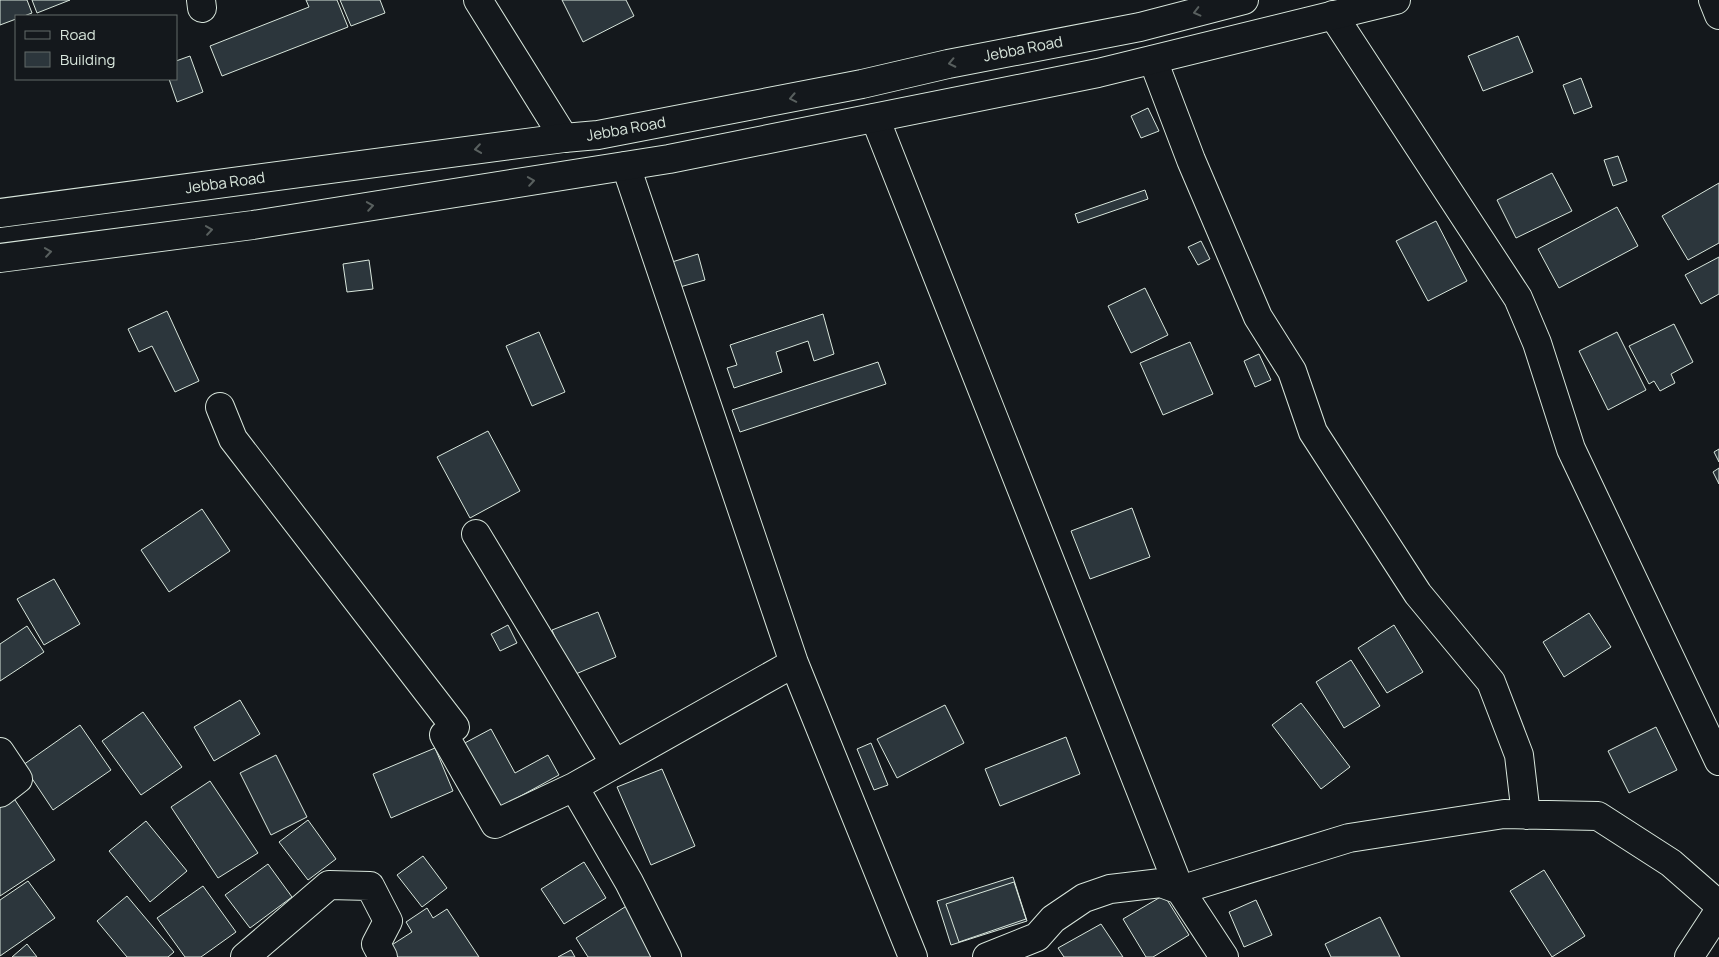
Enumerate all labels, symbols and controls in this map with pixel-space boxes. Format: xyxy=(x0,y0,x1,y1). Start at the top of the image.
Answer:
one-way arrow xyxy=(1192,6,1201,17)
legend xyxy=(15,15,178,80)
text: Road xyxy=(60,24,96,45)
street label: Jebba Road xyxy=(981,31,1064,66)
text: Building xyxy=(60,49,115,70)
one-way arrow xyxy=(948,57,956,68)
one-way arrow xyxy=(789,92,798,102)
street label: Jebba Road xyxy=(585,111,667,146)
one-way arrow xyxy=(473,144,482,154)
street label: Jebba Road xyxy=(184,167,266,198)
one-way arrow xyxy=(527,176,535,187)
one-way arrow xyxy=(366,202,374,212)
one-way arrow xyxy=(205,226,214,236)
one-way arrow xyxy=(45,247,53,258)

